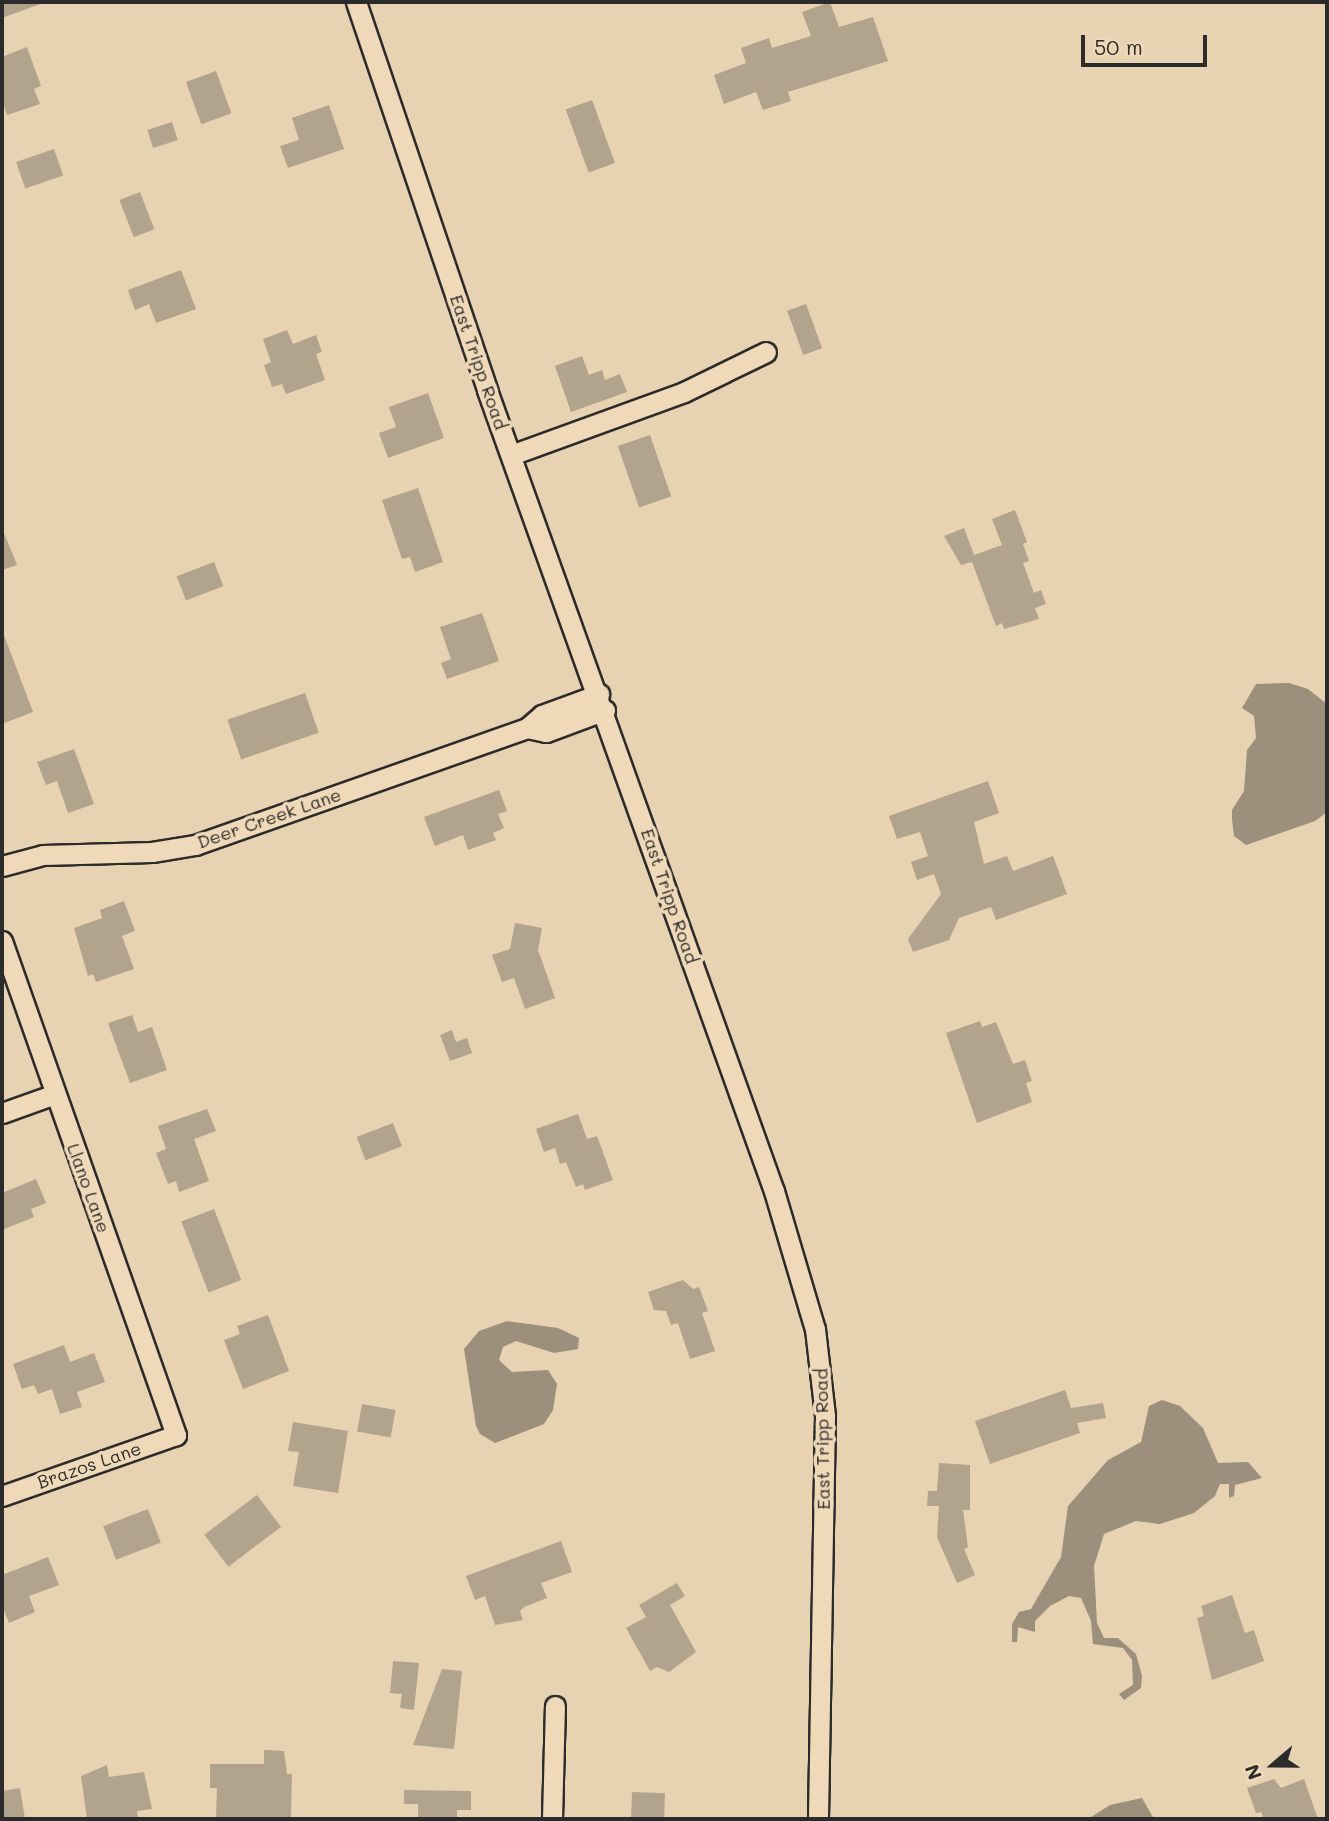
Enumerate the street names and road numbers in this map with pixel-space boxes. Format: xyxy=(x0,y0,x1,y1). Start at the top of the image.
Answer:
street label: East Tripp Road xyxy=(446,292,512,432)
street label: Deer Creek Lane xyxy=(194,783,344,853)
street label: East Tripp Road xyxy=(637,826,703,966)
street label: Llano Lane xyxy=(63,1140,115,1236)
street label: East Tripp Road xyxy=(810,1368,834,1510)
street label: Brazos Lane xyxy=(34,1437,144,1493)

